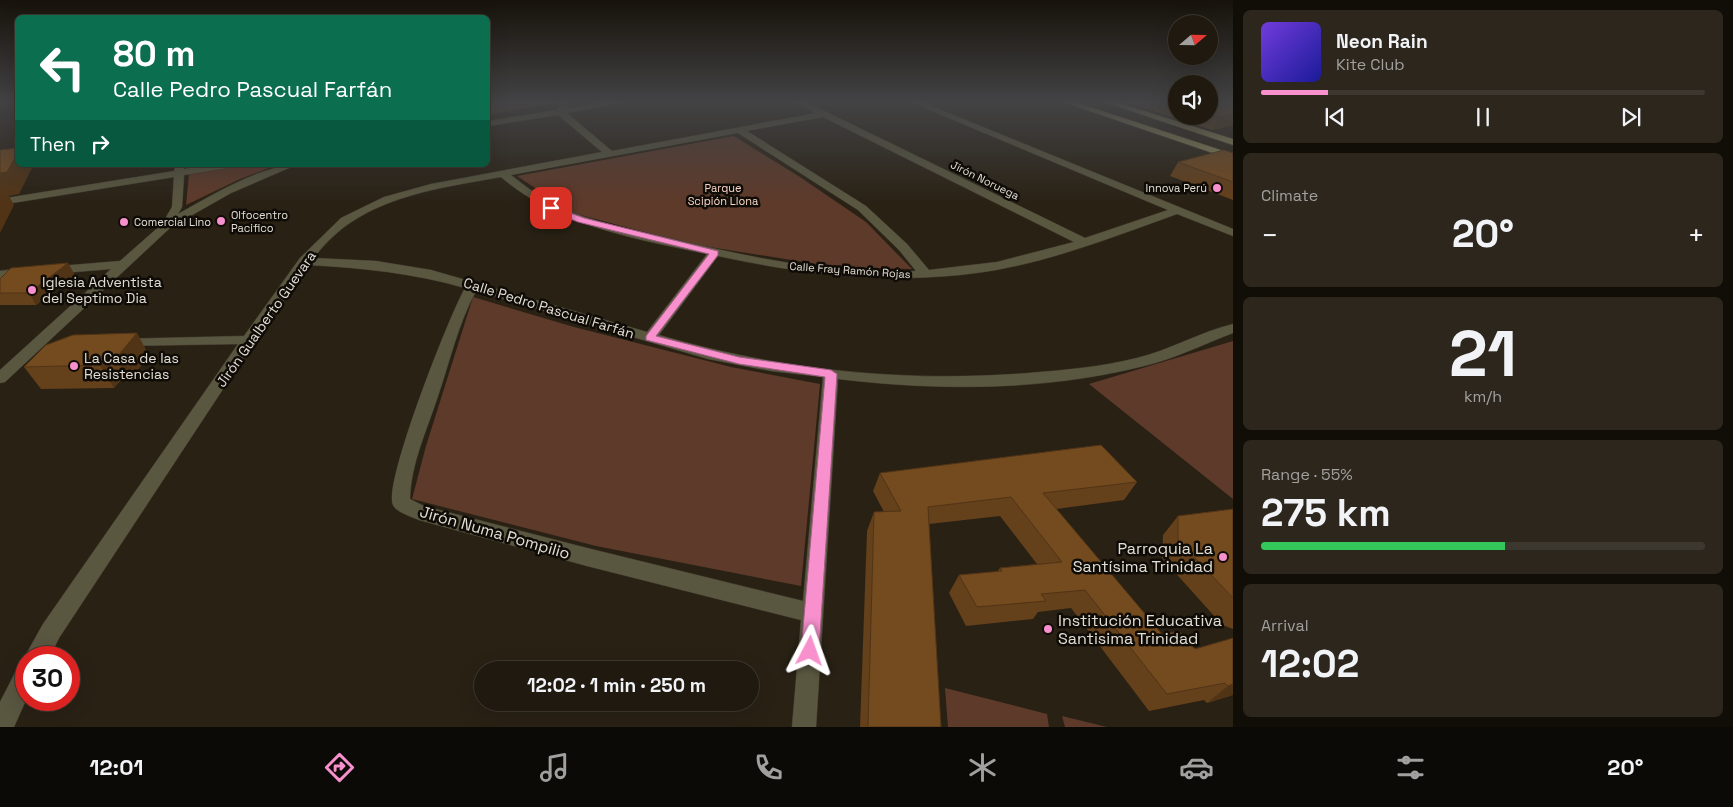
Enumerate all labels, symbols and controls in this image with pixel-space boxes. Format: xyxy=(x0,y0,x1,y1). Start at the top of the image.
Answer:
north arrow xyxy=(1168,15,1218,65)
map controls xyxy=(1168,15,1218,125)
text: Neon Rain xyxy=(1336,29,1428,54)
text: 80 m xyxy=(113,32,195,76)
icon: left xyxy=(30,35,95,100)
text: Kite Club xyxy=(1336,54,1405,75)
text: Calle Pedro Pascual Farfán xyxy=(113,75,392,103)
button: sound xyxy=(1168,75,1218,125)
icon: previous xyxy=(1321,103,1349,131)
icon: pause xyxy=(1469,103,1497,131)
icon: next xyxy=(1617,103,1645,131)
icon: right xyxy=(86,130,114,158)
text: Then xyxy=(30,132,76,157)
street label: Jirón Noruega xyxy=(948,157,1022,203)
park label: Parque Scipión Llona xyxy=(688,181,759,208)
place label: Innova Perú xyxy=(1146,181,1207,195)
marker: Innova Perú xyxy=(1211,182,1223,194)
text: Climate xyxy=(1261,185,1318,206)
pin xyxy=(530,187,572,229)
icon: arrive xyxy=(537,194,565,222)
place label: Olfocentro Pacifico xyxy=(231,208,288,235)
text: 20° xyxy=(1452,210,1514,258)
place label: Comercial Lino xyxy=(134,215,211,229)
marker: Olfocentro Pacifico xyxy=(215,215,227,227)
marker: Comercial Lino xyxy=(118,216,130,228)
text: − xyxy=(1261,217,1278,253)
text: + xyxy=(1688,217,1705,253)
street label: Jirón Gualberto Guevara xyxy=(212,247,320,391)
street label: Calle Fray Ramón Rojas xyxy=(789,259,911,281)
place label: Iglesia Adventista del Septimo Dia xyxy=(42,273,162,307)
street label: Calle Pedro Pascual Farfán xyxy=(461,273,637,343)
marker: Iglesia Adventista del Septimo Dia xyxy=(26,284,38,296)
text: 21 xyxy=(1449,312,1517,395)
place label: La Casa de las Resistencias xyxy=(84,349,179,383)
marker: La Casa de las Resistencias xyxy=(68,360,80,372)
text: km/h xyxy=(1464,386,1502,407)
text: Range · 55% xyxy=(1261,464,1353,485)
text: 275 km xyxy=(1261,489,1391,537)
street label: Jirón Numa Pompilio xyxy=(417,501,572,564)
place label: Parroquia La Santísima Trinidad xyxy=(1073,538,1213,577)
marker: Parroquia La Santísima Trinidad xyxy=(1217,551,1229,563)
place label: Institución Educativa Santisima Trinidad xyxy=(1058,610,1222,649)
text: Arrival xyxy=(1261,615,1309,636)
marker: Institución Educativa Santisima Trinidad xyxy=(1042,623,1054,635)
position arrow xyxy=(783,624,835,676)
text: 12:02 xyxy=(1261,640,1359,688)
speed limit sign: 30 xyxy=(15,646,80,711)
text: 12:02 · 1 min · 250 m xyxy=(527,673,706,698)
icon: directions xyxy=(322,750,357,785)
icon: music xyxy=(537,750,572,785)
icon: phone xyxy=(751,750,786,785)
icon: climate xyxy=(965,750,1000,785)
icon: car xyxy=(1179,750,1214,785)
icon: filters xyxy=(1393,750,1428,785)
text: 12:01 xyxy=(90,753,143,781)
text: 20° xyxy=(1607,753,1643,781)

